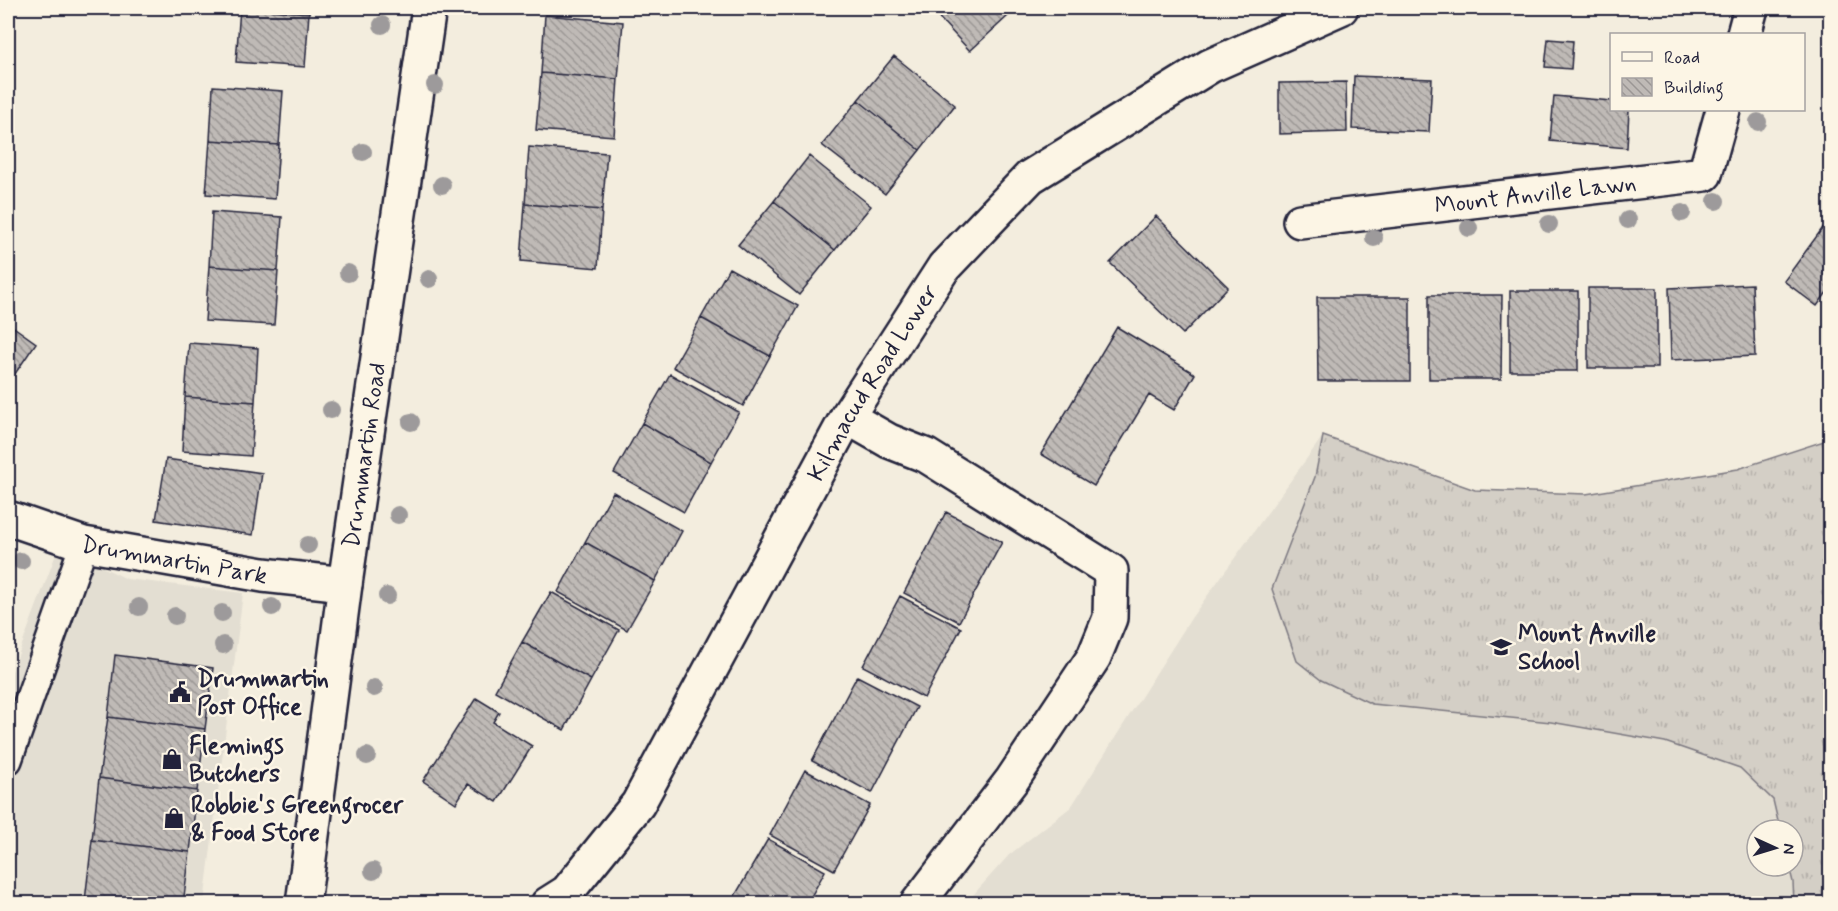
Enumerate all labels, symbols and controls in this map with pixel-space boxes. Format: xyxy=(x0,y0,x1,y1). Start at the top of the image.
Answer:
legend xyxy=(1610,33,1805,111)
text: Road xyxy=(1664,46,1700,70)
text: Building xyxy=(1664,76,1724,102)
street label: Mount Anville Lawn xyxy=(1433,168,1638,222)
street label: Kilmacud Road Lower xyxy=(801,279,946,487)
street label: Drummartin Road xyxy=(336,361,394,550)
street label: Drummartin Park xyxy=(79,530,270,592)
place label: Mount Anville School xyxy=(1518,619,1656,678)
school or university icon: Mount Anville School xyxy=(1489,635,1513,659)
place label: Drummartin Post Office xyxy=(197,664,329,723)
public building icon: Drummartin Post Office xyxy=(168,680,192,704)
place label: Flemings Butchers xyxy=(189,731,284,790)
shop icon: Flemings Butchers xyxy=(160,747,184,771)
place label: Robbie's Greengrocer & Food Store xyxy=(191,790,404,849)
shop icon: Robbie's Greengrocer & Food Store xyxy=(162,806,186,830)
north arrow xyxy=(1745,818,1805,878)
text: N xyxy=(1778,843,1799,855)

